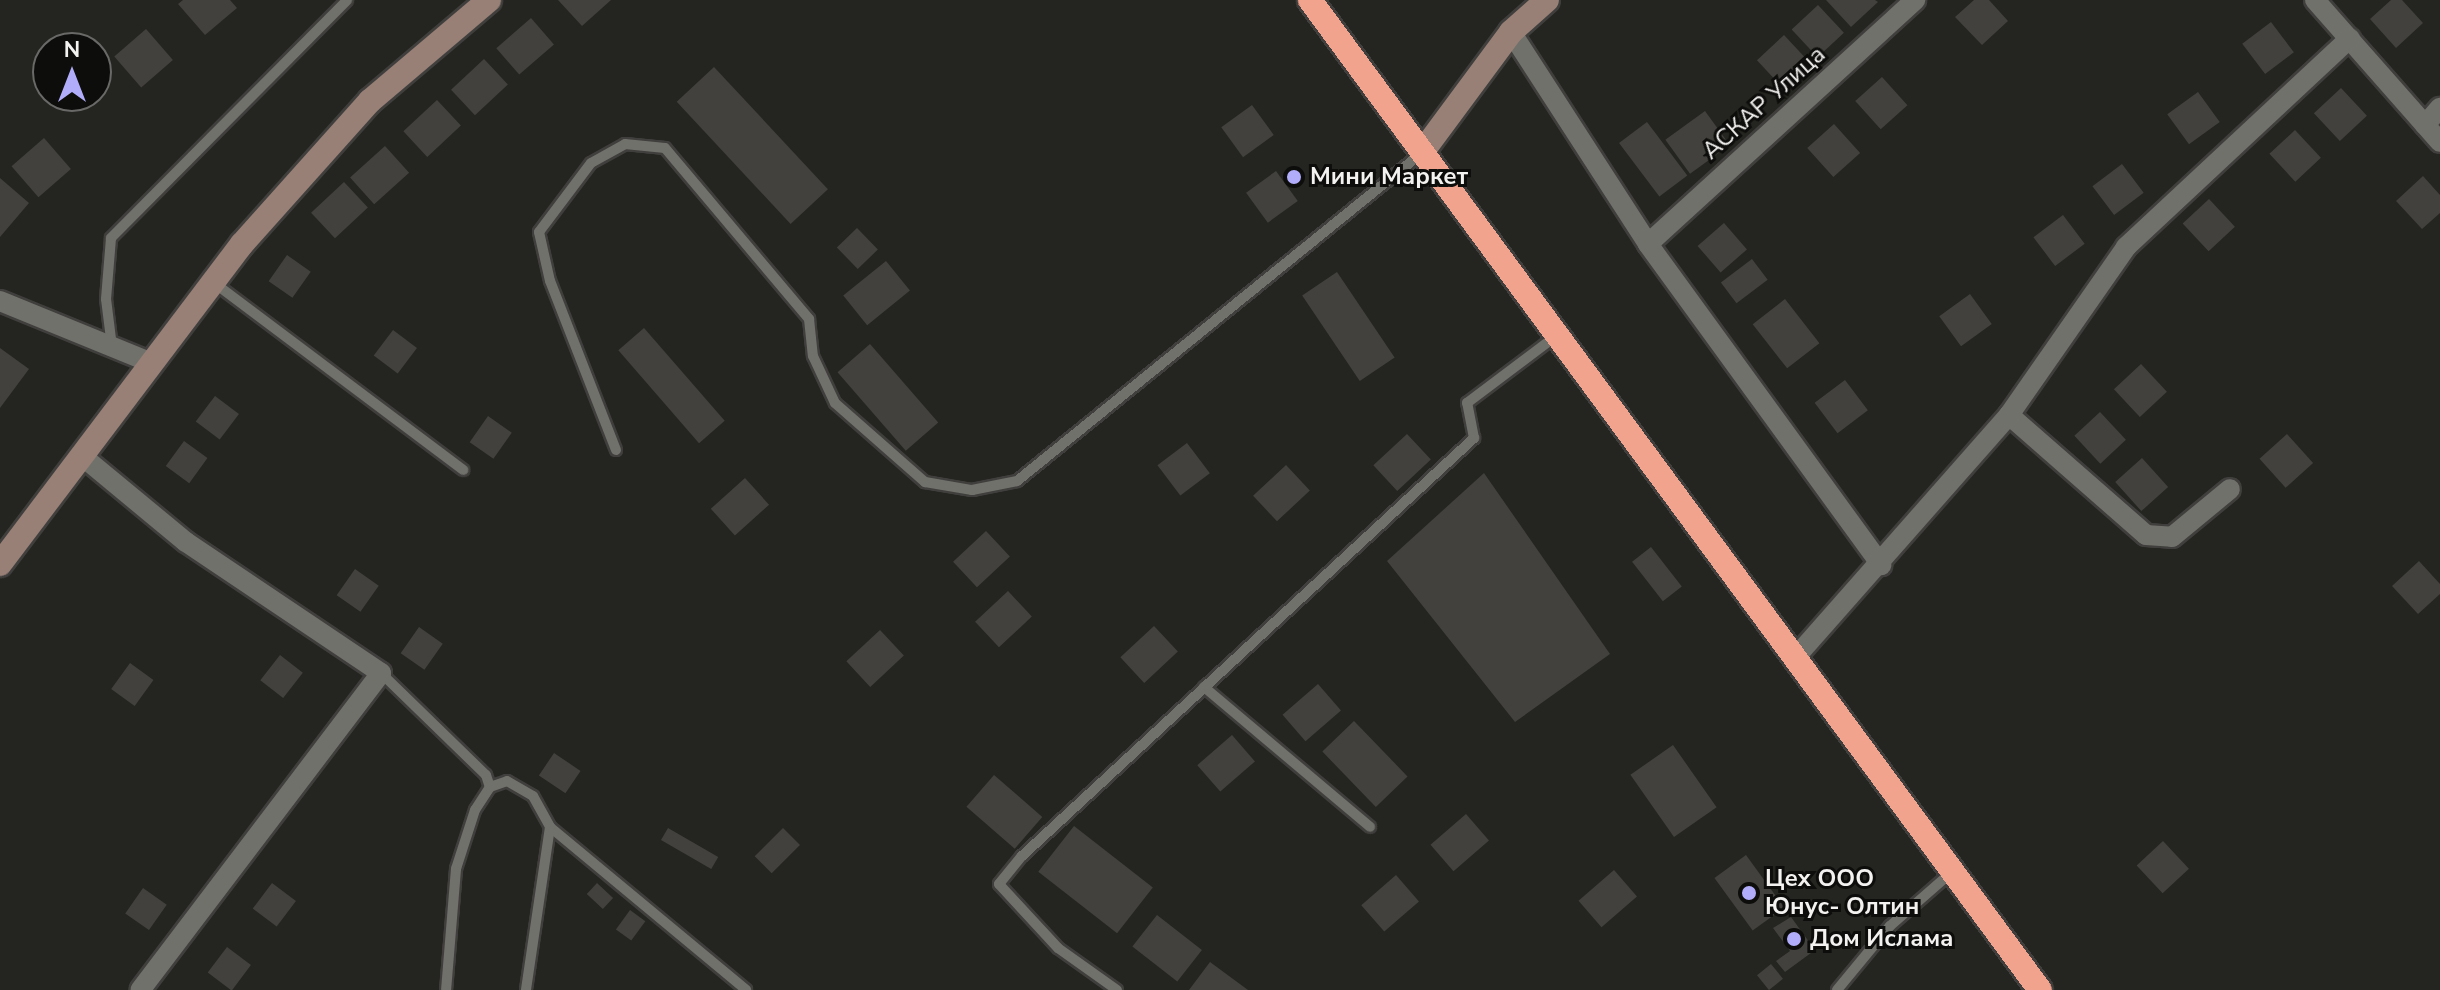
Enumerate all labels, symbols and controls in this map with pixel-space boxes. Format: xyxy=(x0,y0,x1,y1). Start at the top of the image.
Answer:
north arrow xyxy=(32,32,112,112)
text: N xyxy=(64,35,80,65)
street label: АСКАР Улица xyxy=(1697,40,1831,166)
place label: Мини Маркет xyxy=(1310,163,1468,191)
marker: Мини Маркет xyxy=(1285,168,1303,186)
place label: Цех ООО Юнус- Олтин xyxy=(1765,865,1919,921)
marker: Цех ООО Юнус- Олтин xyxy=(1740,884,1758,902)
place label: Дом Ислама xyxy=(1810,925,1954,953)
marker: Дом Ислама xyxy=(1785,930,1803,948)

